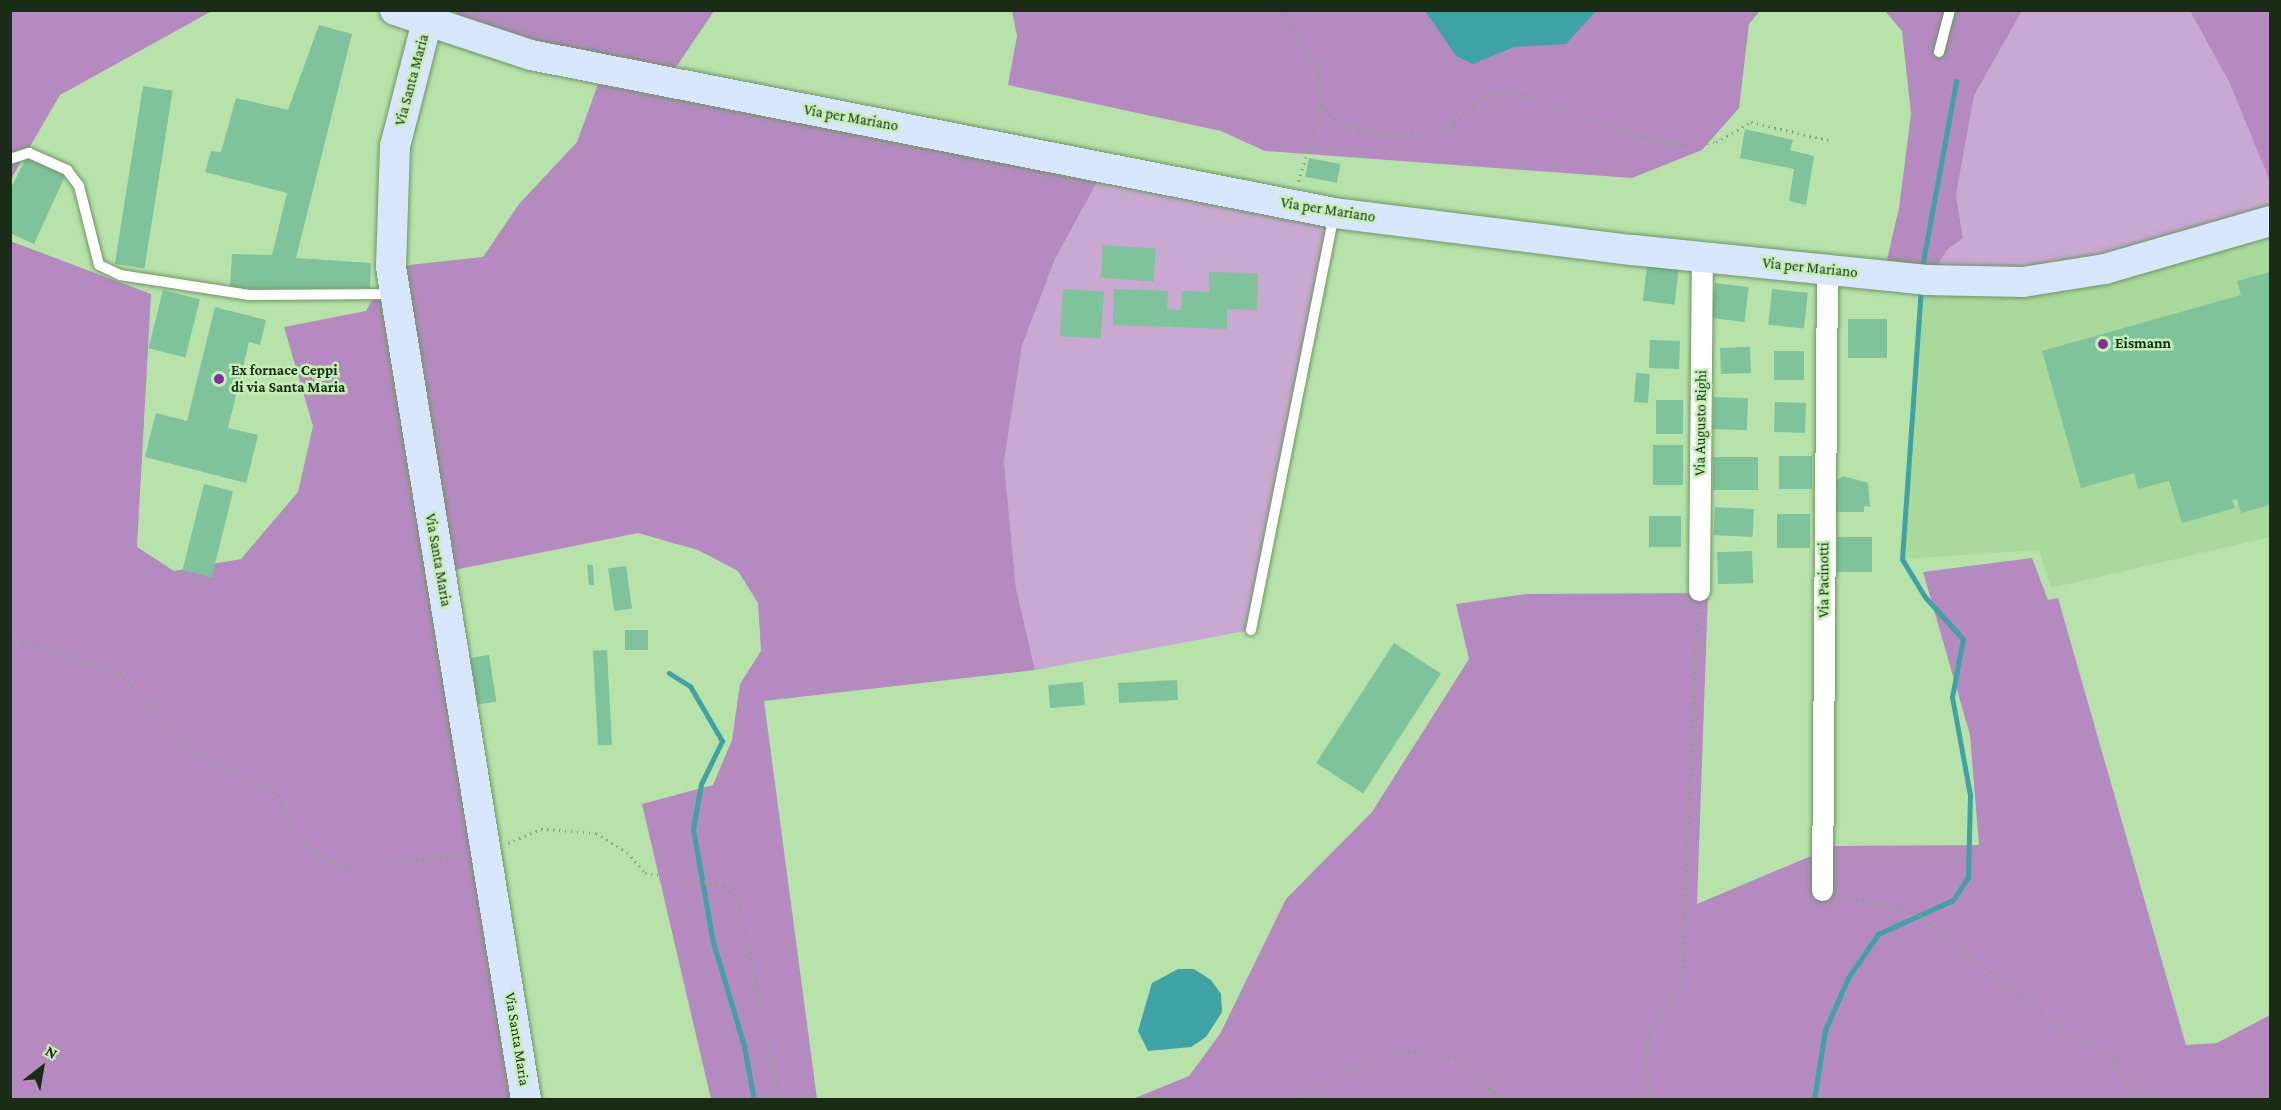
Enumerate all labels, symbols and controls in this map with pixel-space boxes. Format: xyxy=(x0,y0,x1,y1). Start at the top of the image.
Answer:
street label: Via Santa Maria xyxy=(391,32,433,128)
street label: Via per Mariano xyxy=(802,101,900,135)
street label: Via per Mariano xyxy=(1279,194,1377,226)
street label: Via per Mariano xyxy=(1761,254,1859,282)
place label: Eismann xyxy=(2115,335,2171,353)
marker: Eismann xyxy=(2096,337,2110,351)
place label: Ex fornace Ceppi di via Santa Maria xyxy=(231,361,345,396)
street label: Via Augusto Righi xyxy=(1691,370,1711,476)
marker: Ex fornace Ceppi di via Santa Maria xyxy=(212,372,226,386)
street label: Via Santa Maria xyxy=(421,512,455,608)
street label: Via Pacinotti xyxy=(1815,542,1833,618)
street label: Via Santa Maria xyxy=(501,991,533,1087)
north arrow xyxy=(12,1038,72,1098)
text: N xyxy=(42,1042,61,1062)

